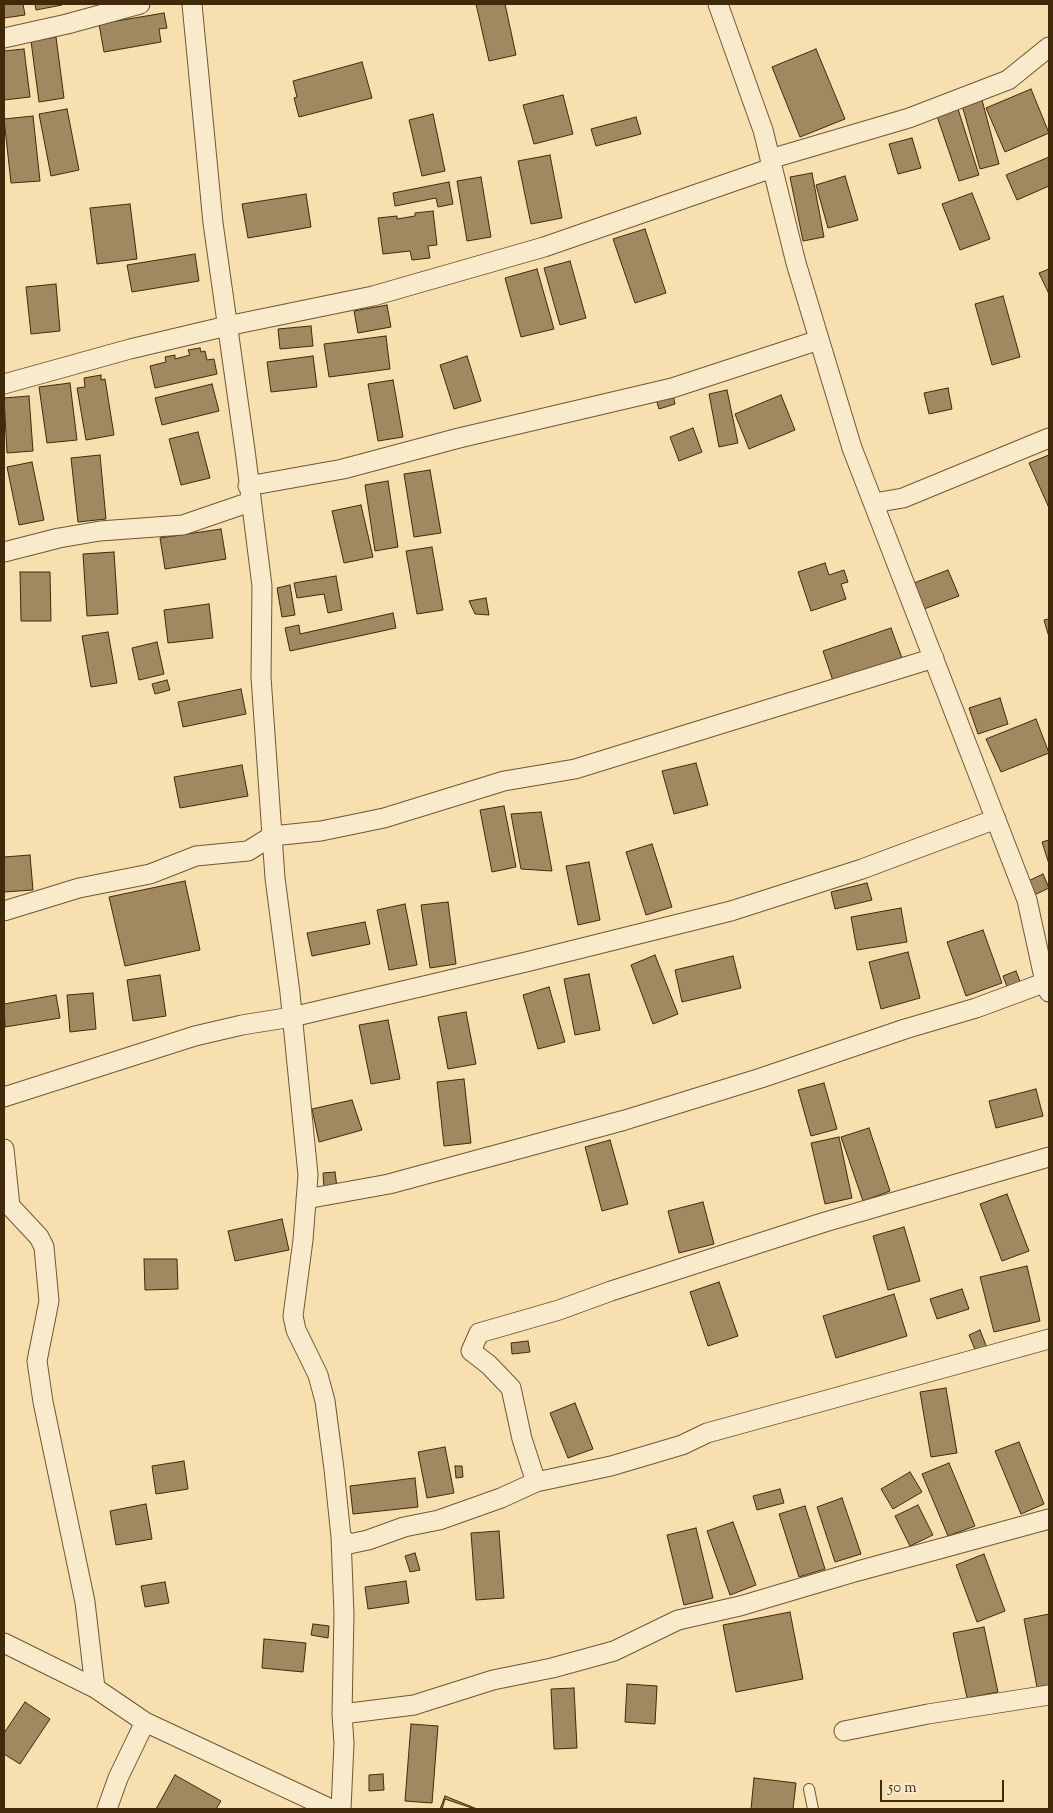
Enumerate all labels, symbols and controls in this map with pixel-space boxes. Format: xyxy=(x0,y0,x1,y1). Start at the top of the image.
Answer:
scale bar xyxy=(883,1770,1007,1802)
text: 50 m xyxy=(888,1778,917,1799)

